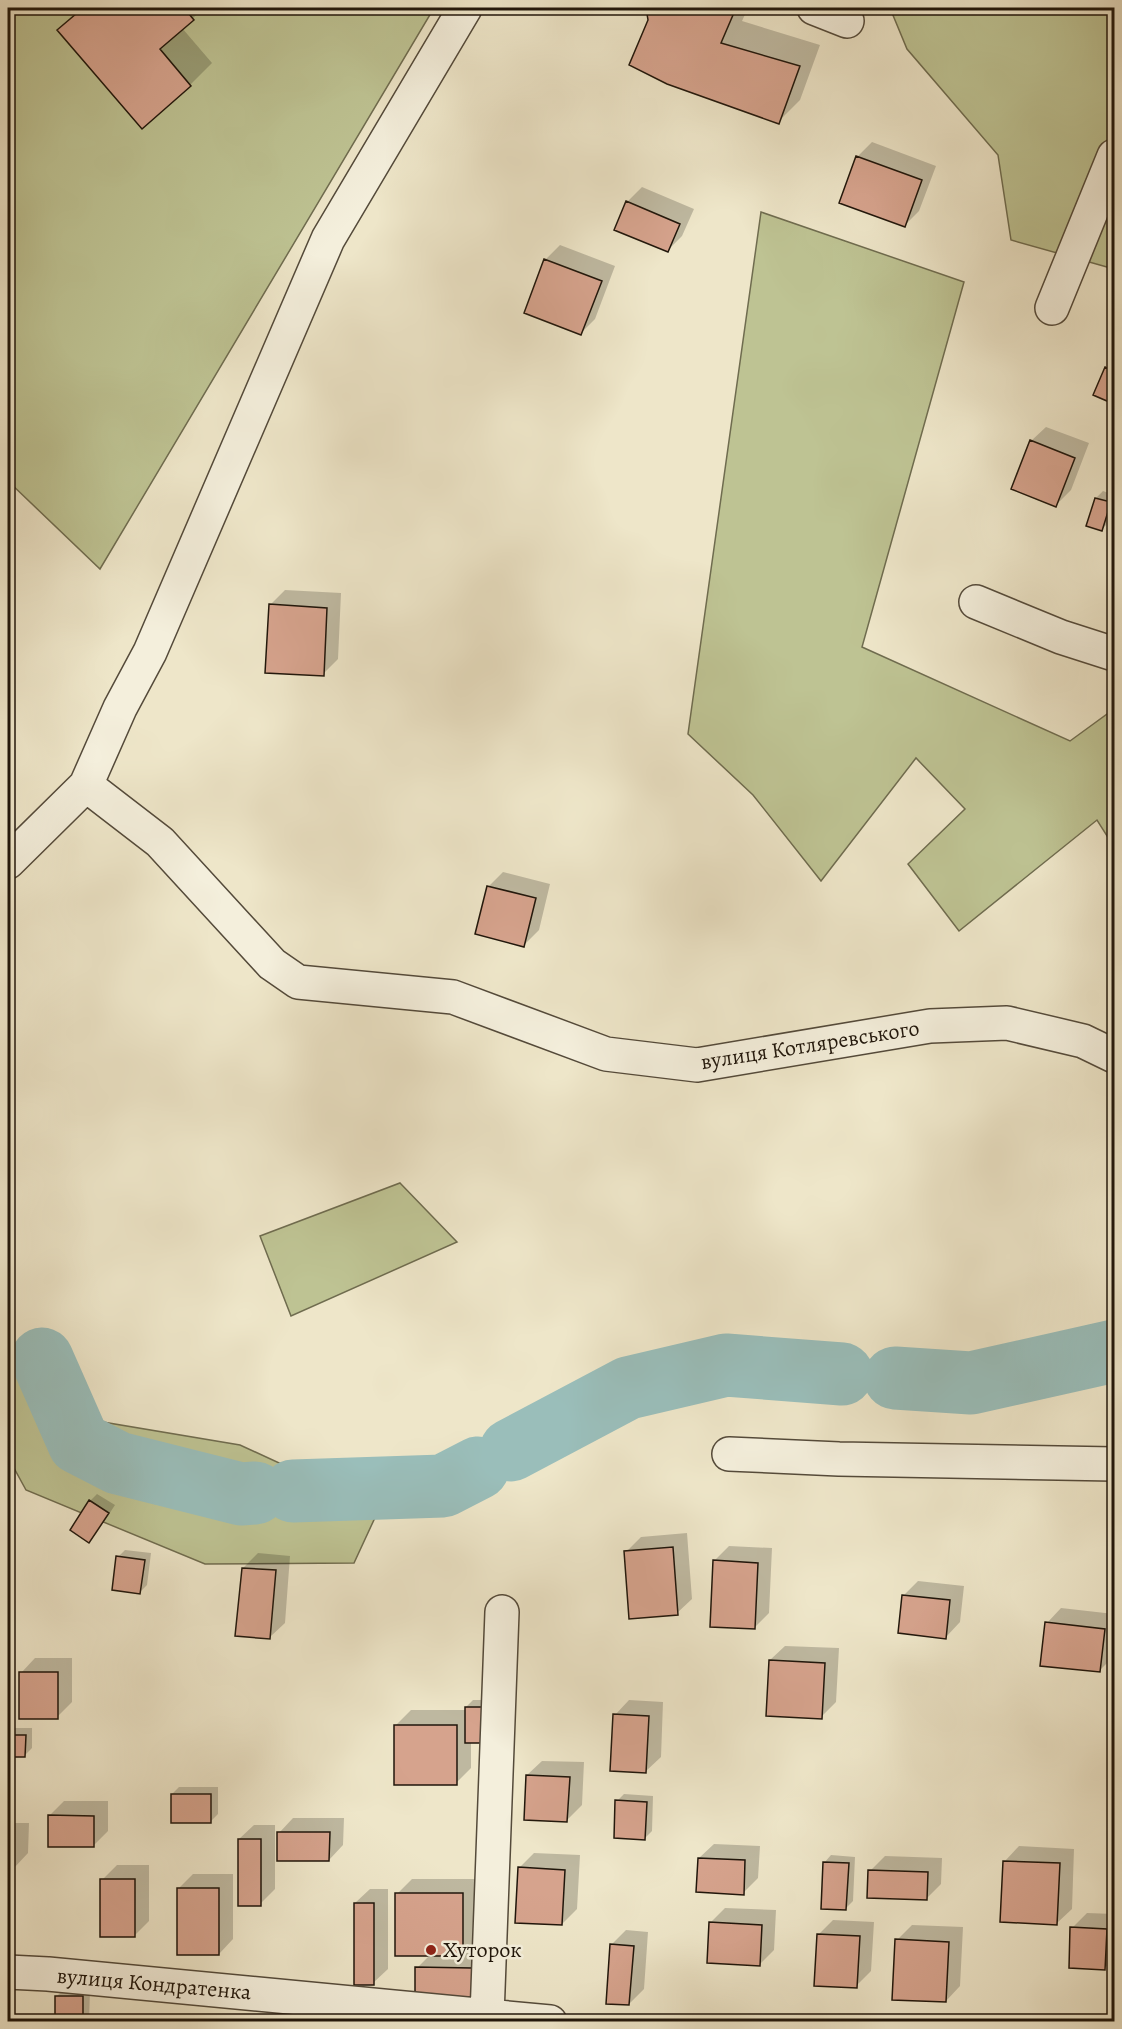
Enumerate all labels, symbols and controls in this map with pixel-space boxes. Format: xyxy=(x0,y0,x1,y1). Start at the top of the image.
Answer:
street label: вулиця Котляревського xyxy=(699,1013,921,1077)
place label: Хуторок xyxy=(443,1935,522,1965)
marker: Хуторок xyxy=(424,1943,438,1957)
street label: вулиця Кондратенка xyxy=(56,1961,253,2008)

